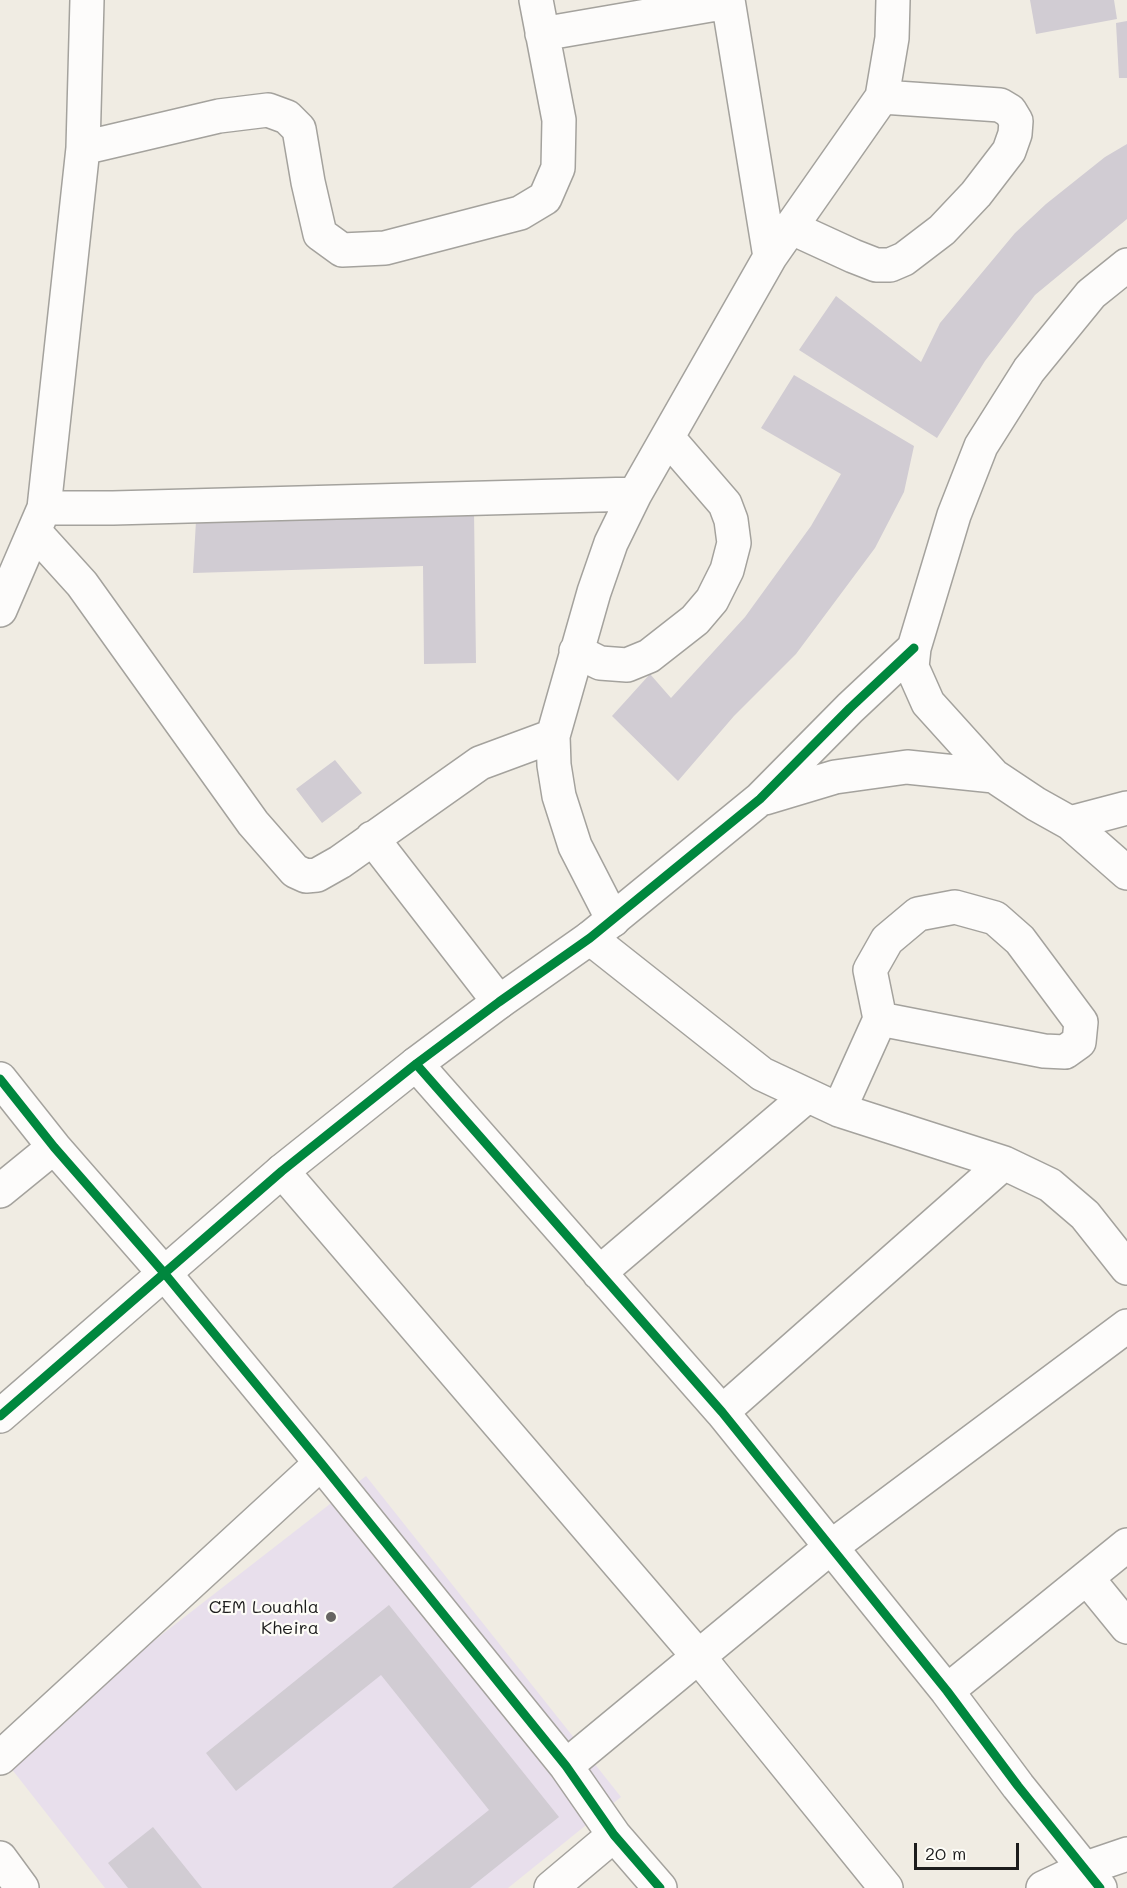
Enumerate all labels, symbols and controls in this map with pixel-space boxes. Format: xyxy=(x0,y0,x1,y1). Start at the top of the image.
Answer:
place label: CEM Louahla Kheira xyxy=(209,1596,319,1638)
marker: CEM Louahla Kheira xyxy=(324,1610,338,1624)
scale bar xyxy=(917,1831,1022,1869)
text: 20 m xyxy=(925,1841,966,1865)

